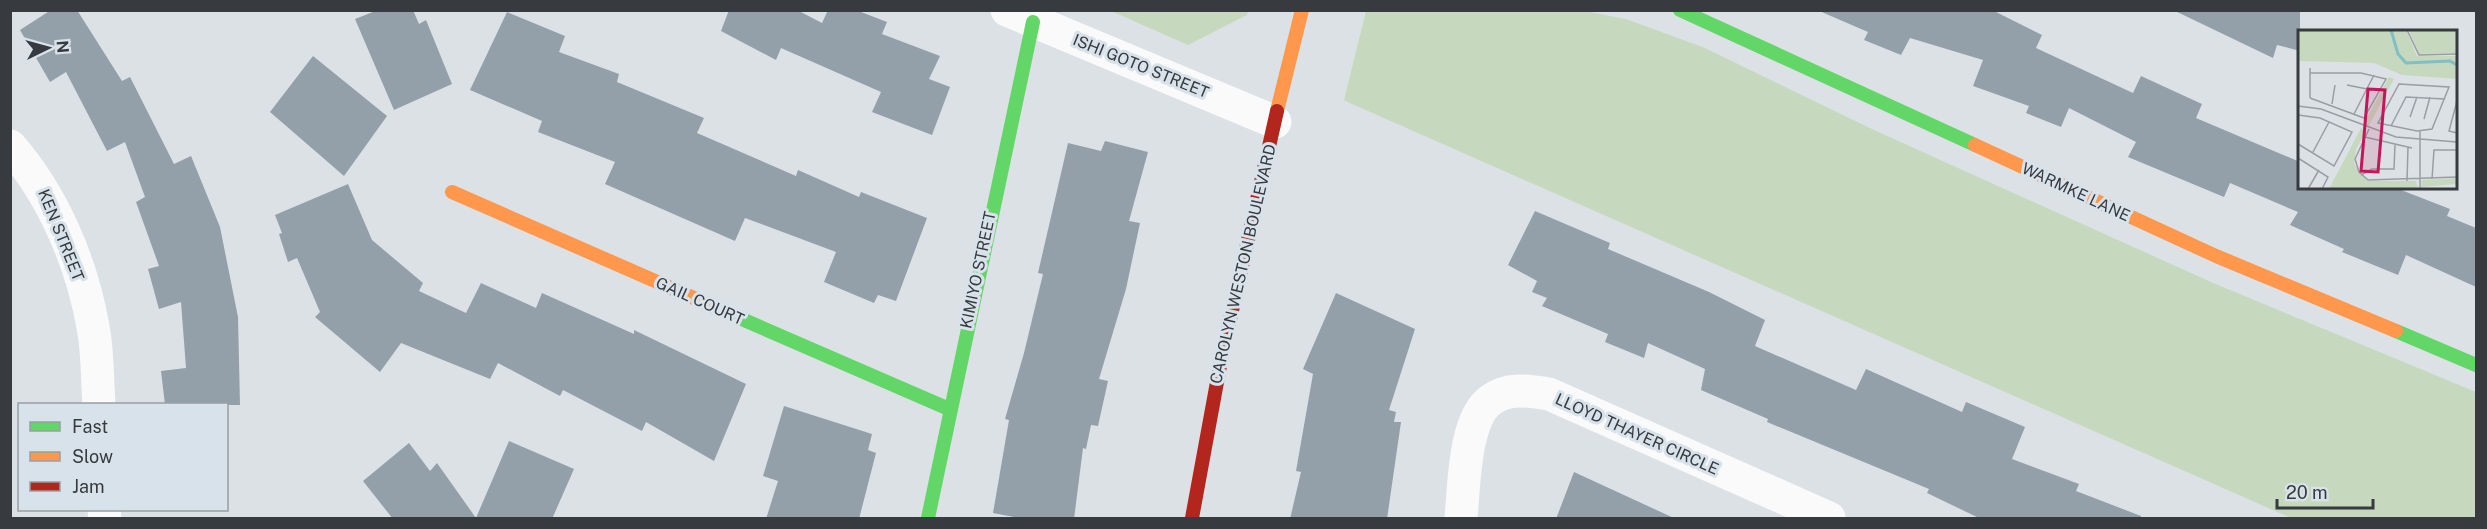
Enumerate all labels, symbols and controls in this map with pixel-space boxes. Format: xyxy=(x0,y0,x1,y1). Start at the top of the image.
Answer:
north arrow xyxy=(18,18,78,78)
street label: ISHI GOTO STREET xyxy=(1070,30,1212,102)
inset map xyxy=(2298,30,2457,189)
text: N xyxy=(52,40,72,54)
street label: CAROLYN WESTON BOULEVARD xyxy=(1206,142,1280,386)
street label: WARMKE LANE xyxy=(2019,159,2133,225)
street label: KEN STREET xyxy=(34,186,88,284)
street label: KIMIYO STREET xyxy=(956,209,1000,330)
street label: GAIL COURT xyxy=(653,273,748,329)
street label: LLOYD THAYER CIRCLE xyxy=(1552,389,1722,479)
legend xyxy=(18,403,228,511)
text: Fast xyxy=(72,416,108,437)
text: Slow xyxy=(72,446,113,467)
scale bar xyxy=(2277,472,2373,510)
text: Jam xyxy=(72,476,105,497)
text: 20 m xyxy=(2286,482,2328,503)

